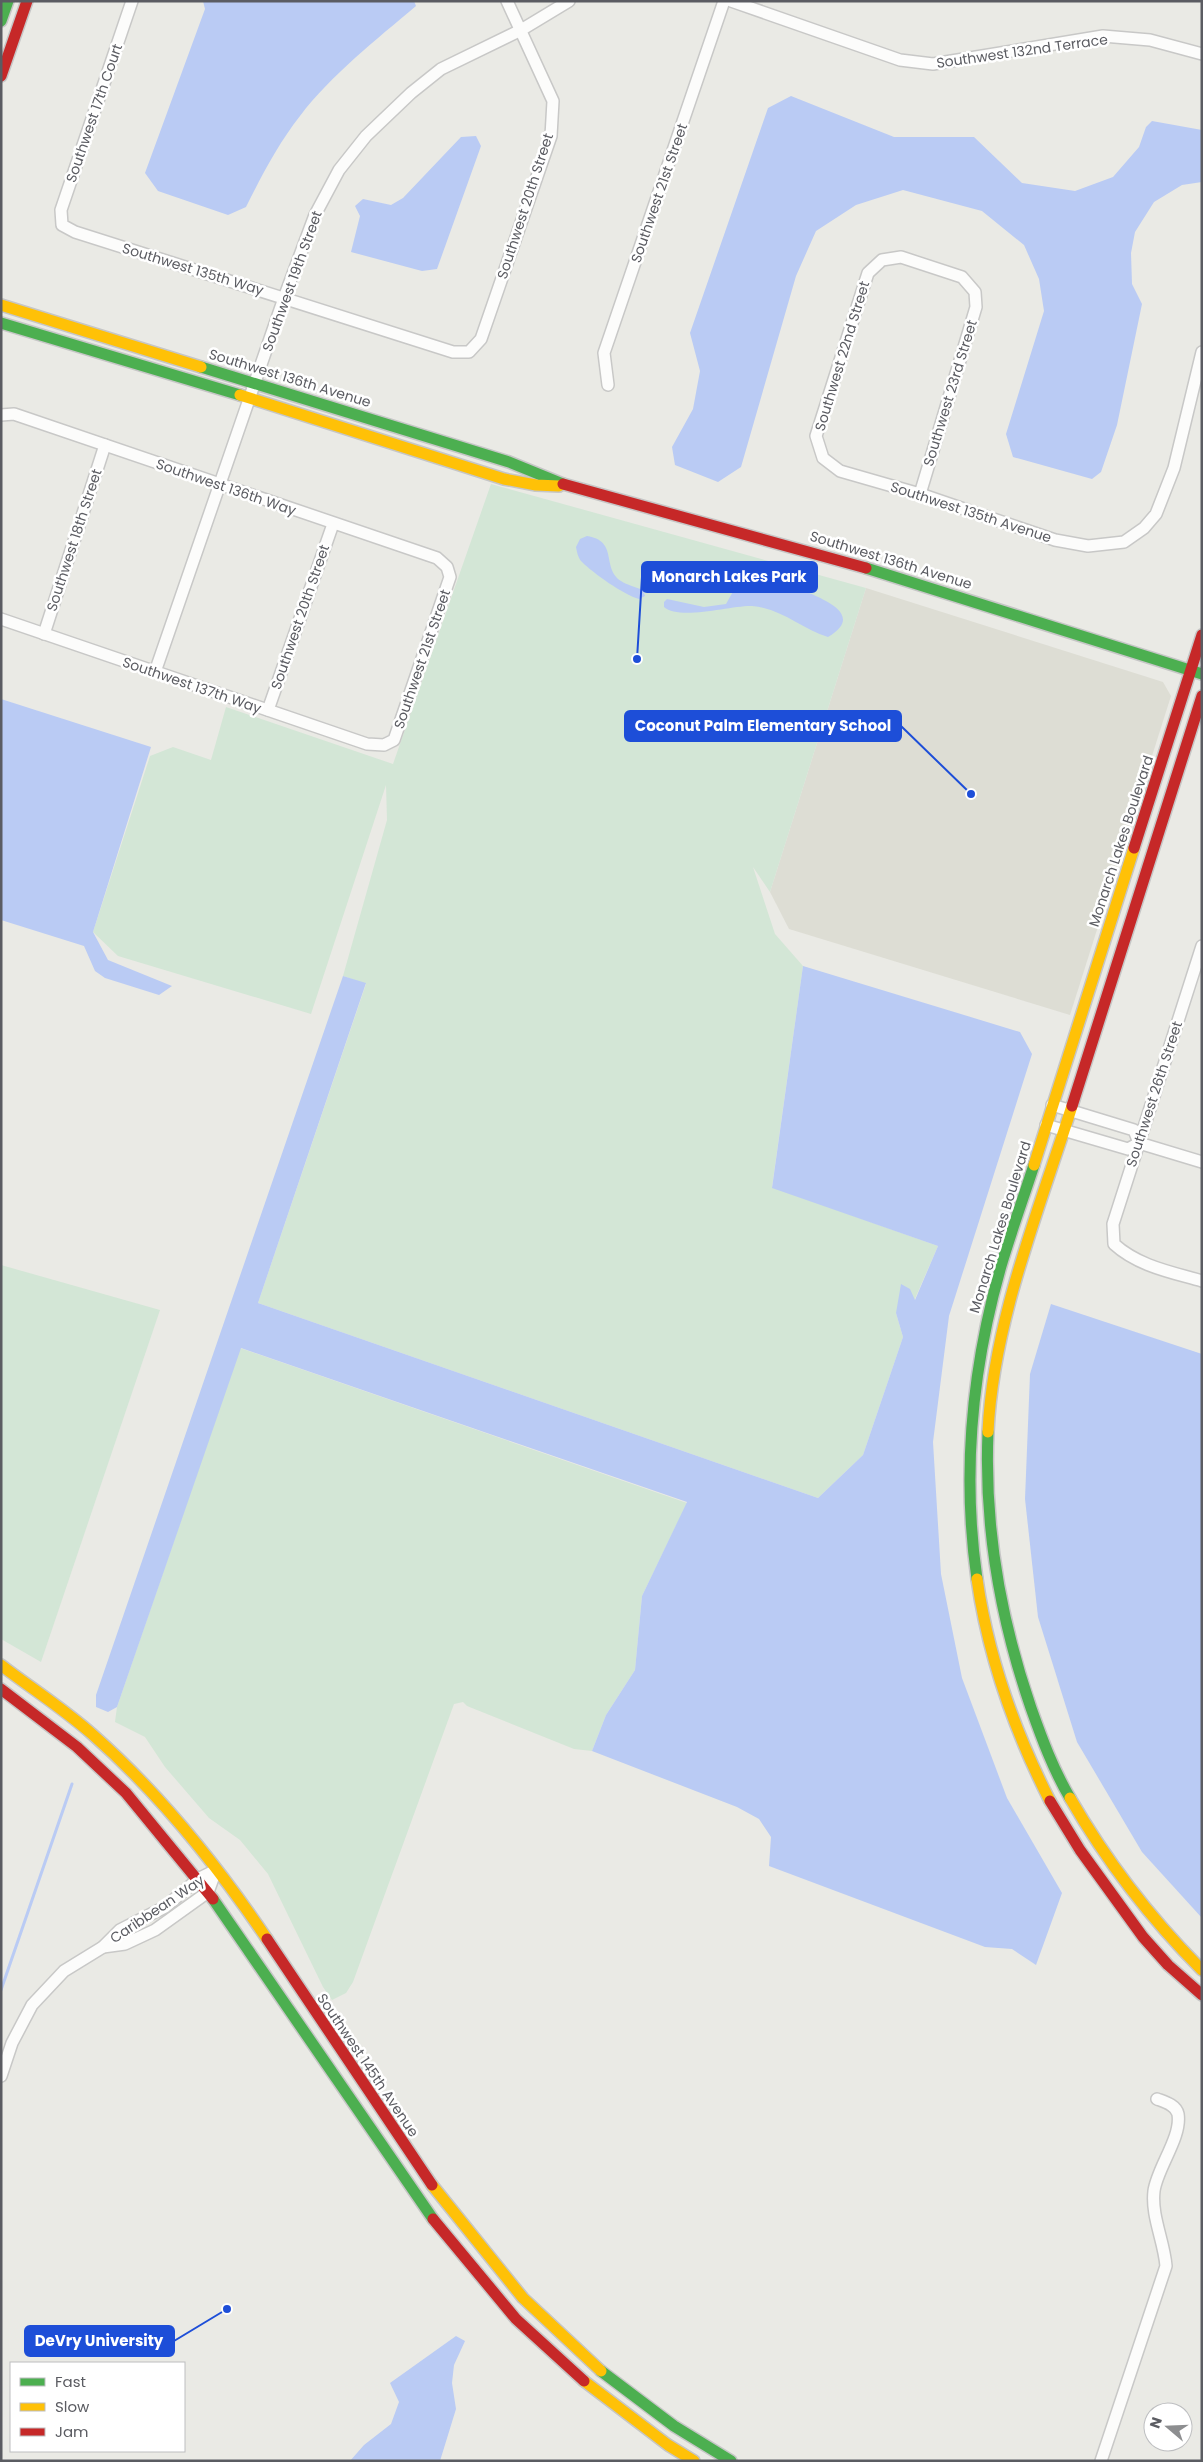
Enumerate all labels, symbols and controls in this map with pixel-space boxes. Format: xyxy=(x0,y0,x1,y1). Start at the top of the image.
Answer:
street label: Southwest 132nd Terrace xyxy=(935,29,1109,73)
street label: Southwest 17th Court xyxy=(61,41,127,185)
street label: Southwest 21st Street xyxy=(626,121,692,265)
street label: Southwest 20th Street xyxy=(492,131,558,281)
street label: Southwest 19th Street xyxy=(257,208,327,354)
street label: Southwest 135th Way xyxy=(120,238,266,300)
street label: Southwest 22nd Street xyxy=(810,279,874,433)
street label: Southwest 23rd Street xyxy=(918,317,982,469)
street label: Southwest 136th Avenue xyxy=(207,344,374,412)
street label: Southwest 136th Way xyxy=(153,454,299,520)
street label: Southwest 18th Street xyxy=(42,466,106,614)
street label: Southwest 135th Avenue xyxy=(888,476,1054,548)
street label: Southwest 136th Avenue xyxy=(808,526,975,594)
street label: Southwest 20th Street xyxy=(266,542,334,692)
callout: Monarch Lakes Park xyxy=(642,562,817,592)
text: Monarch Lakes Park xyxy=(651,566,807,587)
street label: Southwest 21st Street xyxy=(389,587,455,731)
street label: Southwest 137th Way xyxy=(120,652,264,718)
callout: Coconut Palm Elementary School xyxy=(625,711,901,741)
text: Coconut Palm Elementary School xyxy=(635,715,891,736)
street label: Monarch Lakes Boulevard xyxy=(1084,753,1158,929)
street label: Southwest 26th Street xyxy=(1121,1019,1187,1169)
street label: Monarch Lakes Boulevard xyxy=(964,1139,1036,1315)
street label: Caribbean Way xyxy=(106,1870,208,1948)
street label: Southwest 145th Avenue xyxy=(312,1989,424,2141)
callout: DeVry University xyxy=(25,2326,174,2356)
text: DeVry University xyxy=(35,2330,164,2351)
legend xyxy=(10,2362,185,2452)
text: Fast xyxy=(55,2371,86,2392)
text: Slow xyxy=(55,2396,90,2417)
north arrow xyxy=(1143,2402,1193,2452)
text: N xyxy=(1145,2415,1167,2431)
text: Jam xyxy=(55,2421,89,2442)

